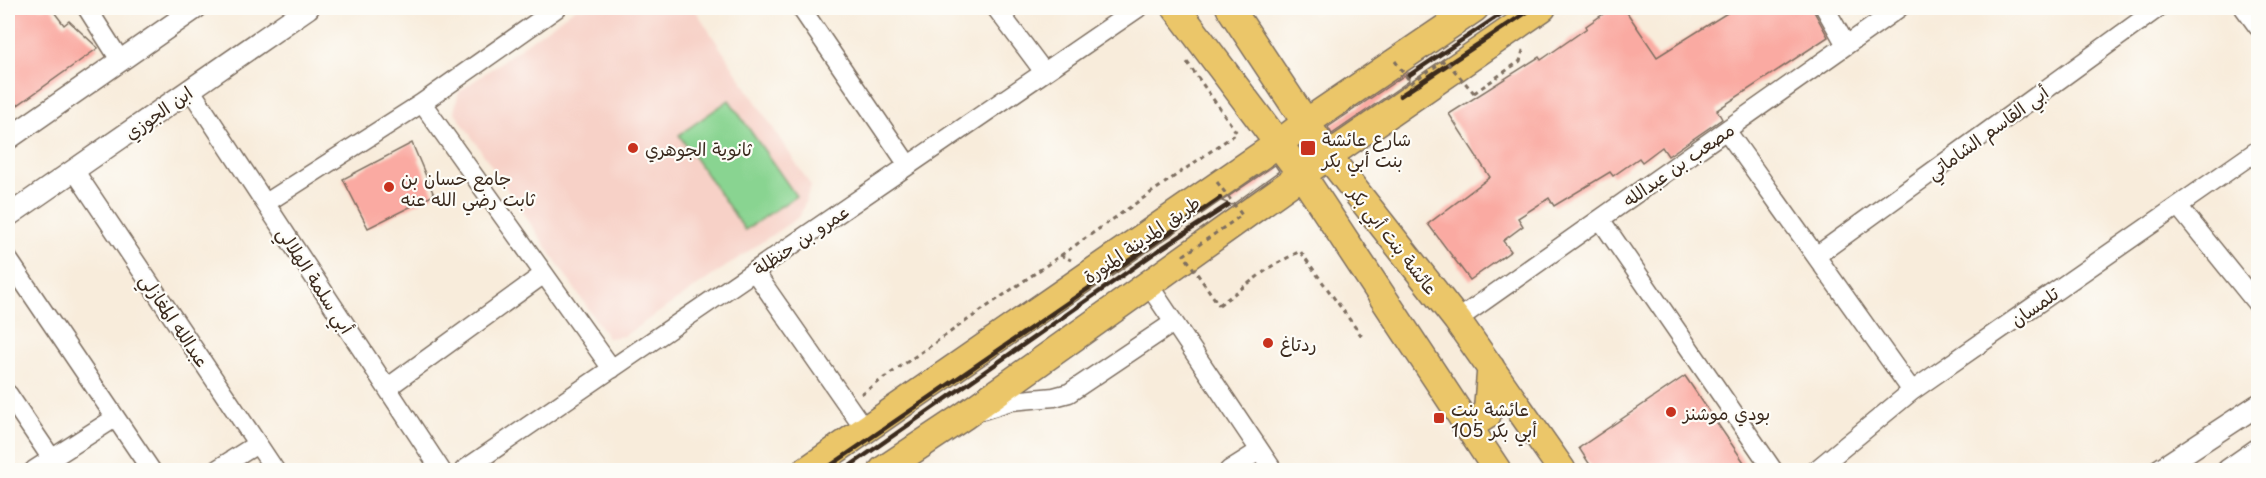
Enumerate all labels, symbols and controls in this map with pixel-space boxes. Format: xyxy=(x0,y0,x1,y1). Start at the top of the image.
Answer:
street label: أبي القاسم الشاماتي xyxy=(1920,78,2056,189)
street label: ابن الجوزي xyxy=(118,79,198,146)
street label: مصعب بن عبدالله xyxy=(1617,115,1739,213)
place label: شارع عائشة بنت أبي بكر xyxy=(1320,125,1411,177)
place label: ثانوية الجوهري xyxy=(645,135,753,163)
marker: شارع عائشة بنت أبي بكر xyxy=(1299,139,1317,157)
marker: ثانوية الجوهري xyxy=(626,141,640,155)
place label: جامع حسان بن ثابت رضي الله عنه xyxy=(401,164,536,216)
street label: عائشة بنت أبي بكر xyxy=(1339,178,1445,302)
marker: جامع حسان بن ثابت رضي الله عنه xyxy=(382,180,396,194)
street label: طريق المدينة المنورة xyxy=(1077,188,1205,290)
street label: عمرو بن حنظلة xyxy=(747,197,855,281)
street label: أبي سلمة الهلالي xyxy=(268,221,361,341)
street label: عبدالله المغازلي xyxy=(130,268,216,374)
street label: تلمسان xyxy=(2004,279,2064,332)
place label: ردتاغ xyxy=(1280,330,1317,357)
marker: ردتاغ xyxy=(1261,336,1275,350)
place label: عائشة بنت أبي بكر 105 xyxy=(1451,395,1537,447)
place label: بودي موشنز xyxy=(1681,399,1770,427)
marker: بودي موشنز xyxy=(1664,405,1678,419)
marker: عائشة بنت أبي بكر 105 xyxy=(1432,411,1446,425)

